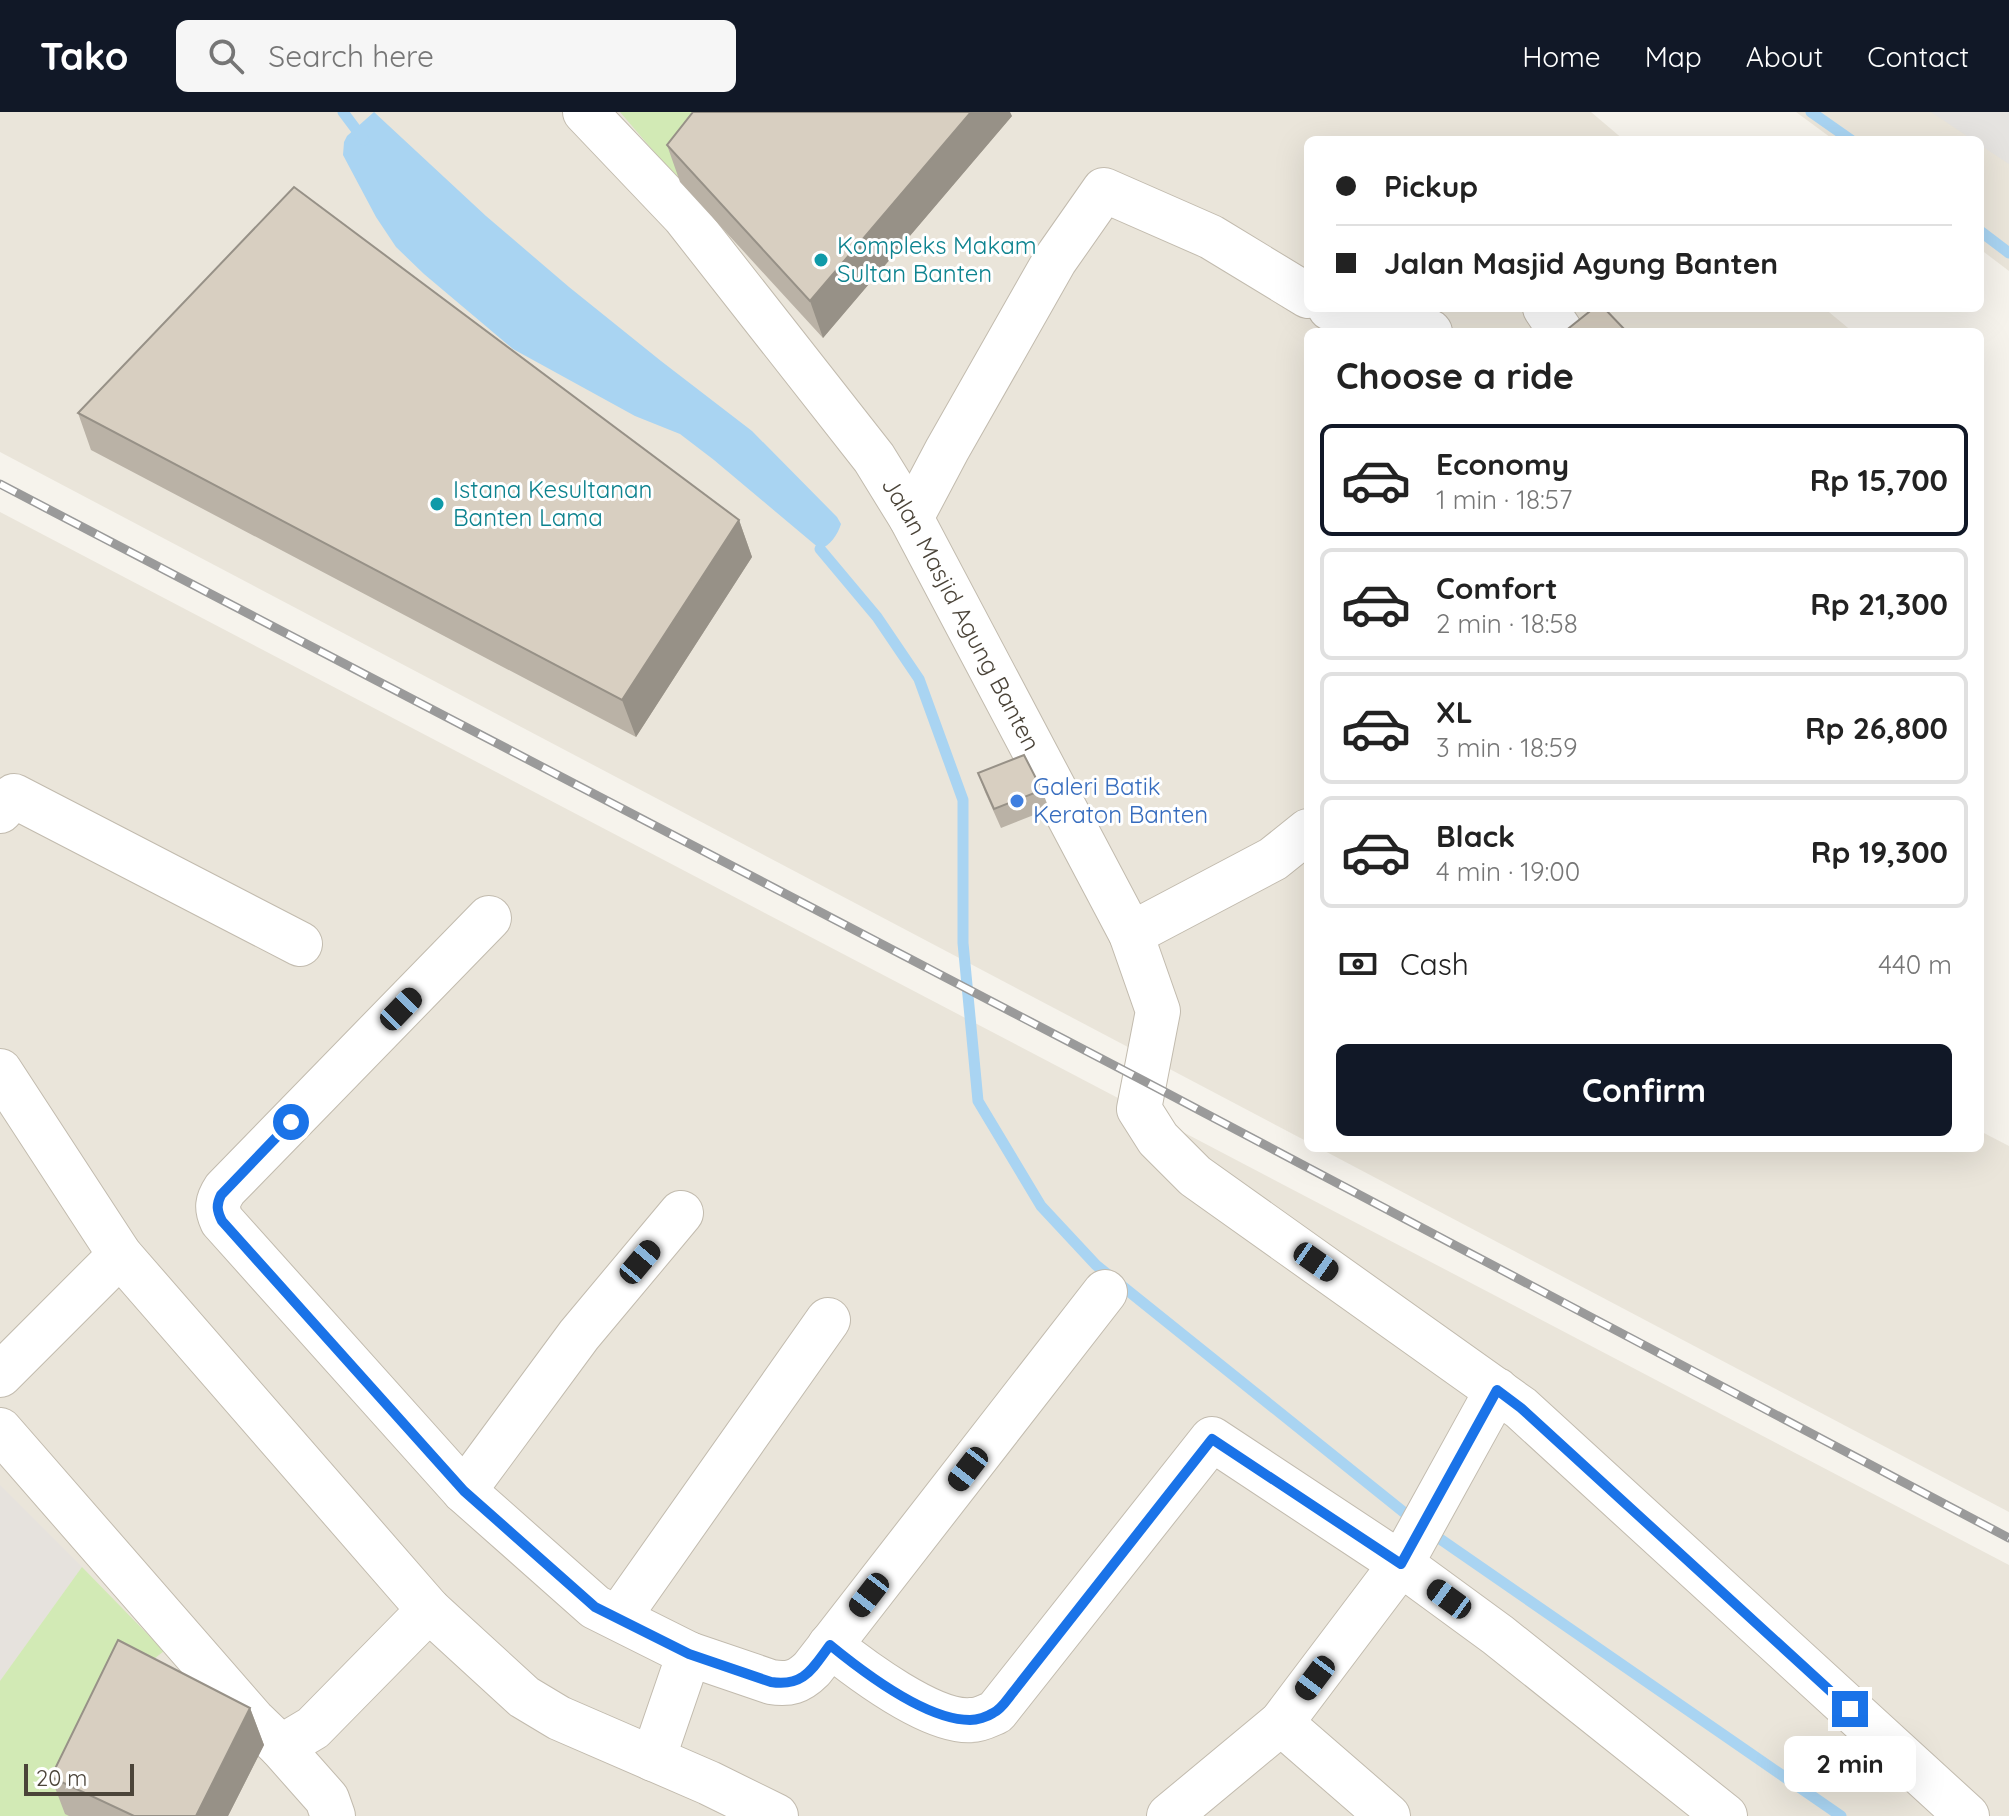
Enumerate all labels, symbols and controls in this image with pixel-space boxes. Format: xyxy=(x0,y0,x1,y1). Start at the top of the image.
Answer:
search box xyxy=(176,20,736,92)
text: Tako xyxy=(40,32,128,80)
icon: search xyxy=(204,34,248,78)
text: Search here xyxy=(268,37,434,75)
text: Home xyxy=(1522,39,1601,74)
text: Map xyxy=(1645,39,1702,74)
text: About xyxy=(1746,39,1823,74)
text: Contact xyxy=(1867,39,1969,74)
text: Pickup xyxy=(1384,167,1478,205)
place label: Kompleks Makam Sultan Banten xyxy=(837,230,1037,288)
text: Jalan Masjid Agung Banten xyxy=(1384,244,1778,282)
marker: Kompleks Makam Sultan Banten xyxy=(812,251,830,269)
text: Choose a ride xyxy=(1336,353,1574,398)
icon: car xyxy=(1340,444,1412,516)
text: Economy xyxy=(1436,445,1569,483)
text: Rp 15,700 xyxy=(1810,461,1948,499)
street label: Jalan Masjid Agung Banten xyxy=(876,471,1047,756)
place label: Istana Kesultanan Banten Lama xyxy=(453,474,653,532)
text: 1 min · 18:57 xyxy=(1436,483,1572,516)
marker: Istana Kesultanan Banten Lama xyxy=(428,495,446,513)
icon: car xyxy=(1340,568,1412,640)
text: Comfort xyxy=(1436,569,1557,607)
text: Rp 21,300 xyxy=(1810,585,1948,623)
text: 2 min · 18:58 xyxy=(1436,607,1578,640)
icon: car xyxy=(1340,692,1412,764)
text: XL xyxy=(1436,693,1473,731)
text: Rp 26,800 xyxy=(1805,709,1948,747)
text: 3 min · 18:59 xyxy=(1436,731,1578,764)
place label: Galeri Batik Keraton Banten xyxy=(1033,771,1208,829)
marker: Galeri Batik Keraton Banten xyxy=(1008,792,1026,810)
icon: car xyxy=(1340,816,1412,888)
text: Black xyxy=(1436,817,1515,855)
text: Rp 19,300 xyxy=(1811,833,1948,871)
text: 4 min · 19:00 xyxy=(1436,855,1580,888)
icon: cash xyxy=(1336,942,1380,986)
text: Cash xyxy=(1400,945,1469,983)
text: 440 m xyxy=(1878,948,1952,981)
car xyxy=(376,983,426,1035)
button: Confirm xyxy=(1336,1044,1952,1136)
route start xyxy=(273,1104,309,1140)
car xyxy=(615,1236,665,1288)
car xyxy=(1289,1238,1343,1286)
car xyxy=(944,1443,992,1495)
car xyxy=(845,1569,893,1621)
car xyxy=(1423,1575,1475,1623)
car xyxy=(1291,1652,1339,1704)
route end xyxy=(1832,1691,1868,1727)
callout: 2 min xyxy=(1784,1737,1916,1793)
text: 2 min xyxy=(1816,1747,1884,1780)
scale bar xyxy=(24,1760,134,1796)
text: 20 m xyxy=(36,1764,87,1792)

